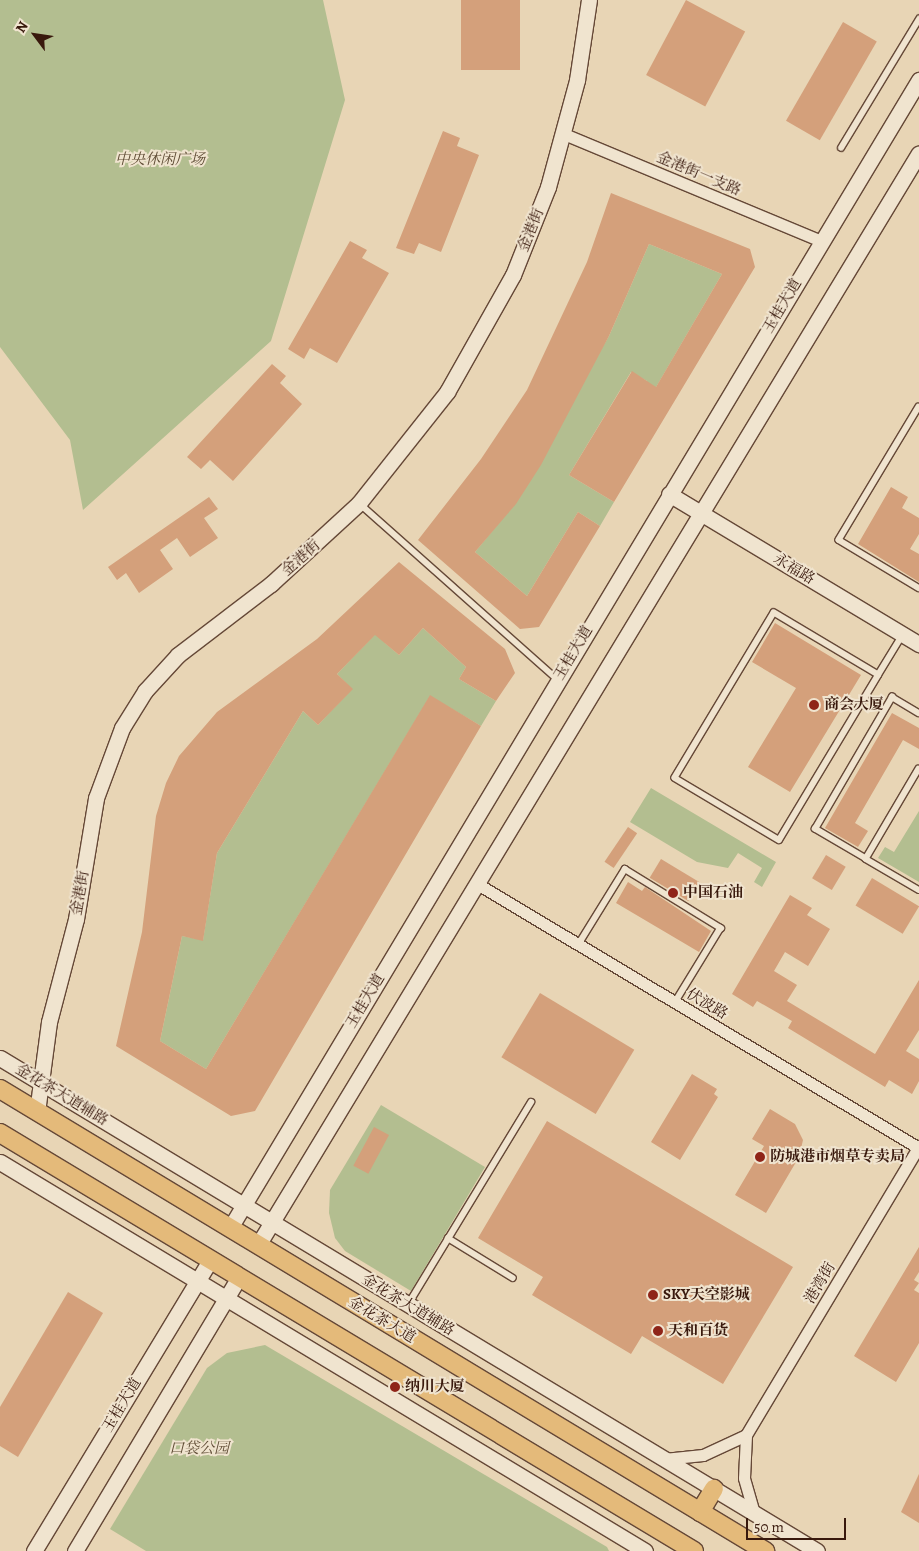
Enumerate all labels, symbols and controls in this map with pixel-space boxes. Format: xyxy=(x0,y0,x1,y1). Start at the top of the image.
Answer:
north arrow xyxy=(10,10,60,60)
text: N xyxy=(11,18,32,36)
street label: 金港街一支路 xyxy=(654,148,744,200)
park label: 中央休闲广场 xyxy=(115,151,205,169)
street label: 金港街 xyxy=(514,206,548,254)
street label: 玉桂大道 xyxy=(759,276,805,336)
street label: 金港街 xyxy=(278,536,324,580)
street label: 永福路 xyxy=(770,550,818,588)
street label: 玉桂大道 xyxy=(550,623,596,683)
place label: 商会大厦 xyxy=(824,696,884,714)
marker: 商会大厦 xyxy=(808,699,820,711)
street label: 金港街 xyxy=(67,869,93,917)
place label: 中国石油 xyxy=(683,884,743,902)
marker: 中国石油 xyxy=(667,887,679,899)
street label: 玉桂大道 xyxy=(342,971,388,1031)
street label: 伏波路 xyxy=(683,985,731,1023)
street label: 金花茶大道辅路 xyxy=(12,1060,112,1130)
place label: 防城港市烟草专卖局 xyxy=(770,1148,905,1166)
marker: 防城港市烟草专卖局 xyxy=(754,1151,766,1163)
street label: 港湾街 xyxy=(801,1259,839,1307)
street label: 金花茶大道辅路 xyxy=(358,1270,458,1340)
place label: SKY天空影城 xyxy=(663,1286,750,1304)
marker: SKY天空影城 xyxy=(647,1289,659,1301)
street label: 金花茶大道 xyxy=(345,1293,419,1347)
place label: 天和百货 xyxy=(668,1322,728,1340)
marker: 天和百货 xyxy=(652,1325,664,1337)
street label: 玉桂大道 xyxy=(99,1375,145,1435)
place label: 纳川大厦 xyxy=(405,1378,465,1396)
marker: 纳川大厦 xyxy=(389,1381,401,1393)
park label: 口袋公园 xyxy=(169,1440,229,1458)
scale bar xyxy=(749,1508,849,1540)
text: 50 m xyxy=(754,1517,784,1537)

